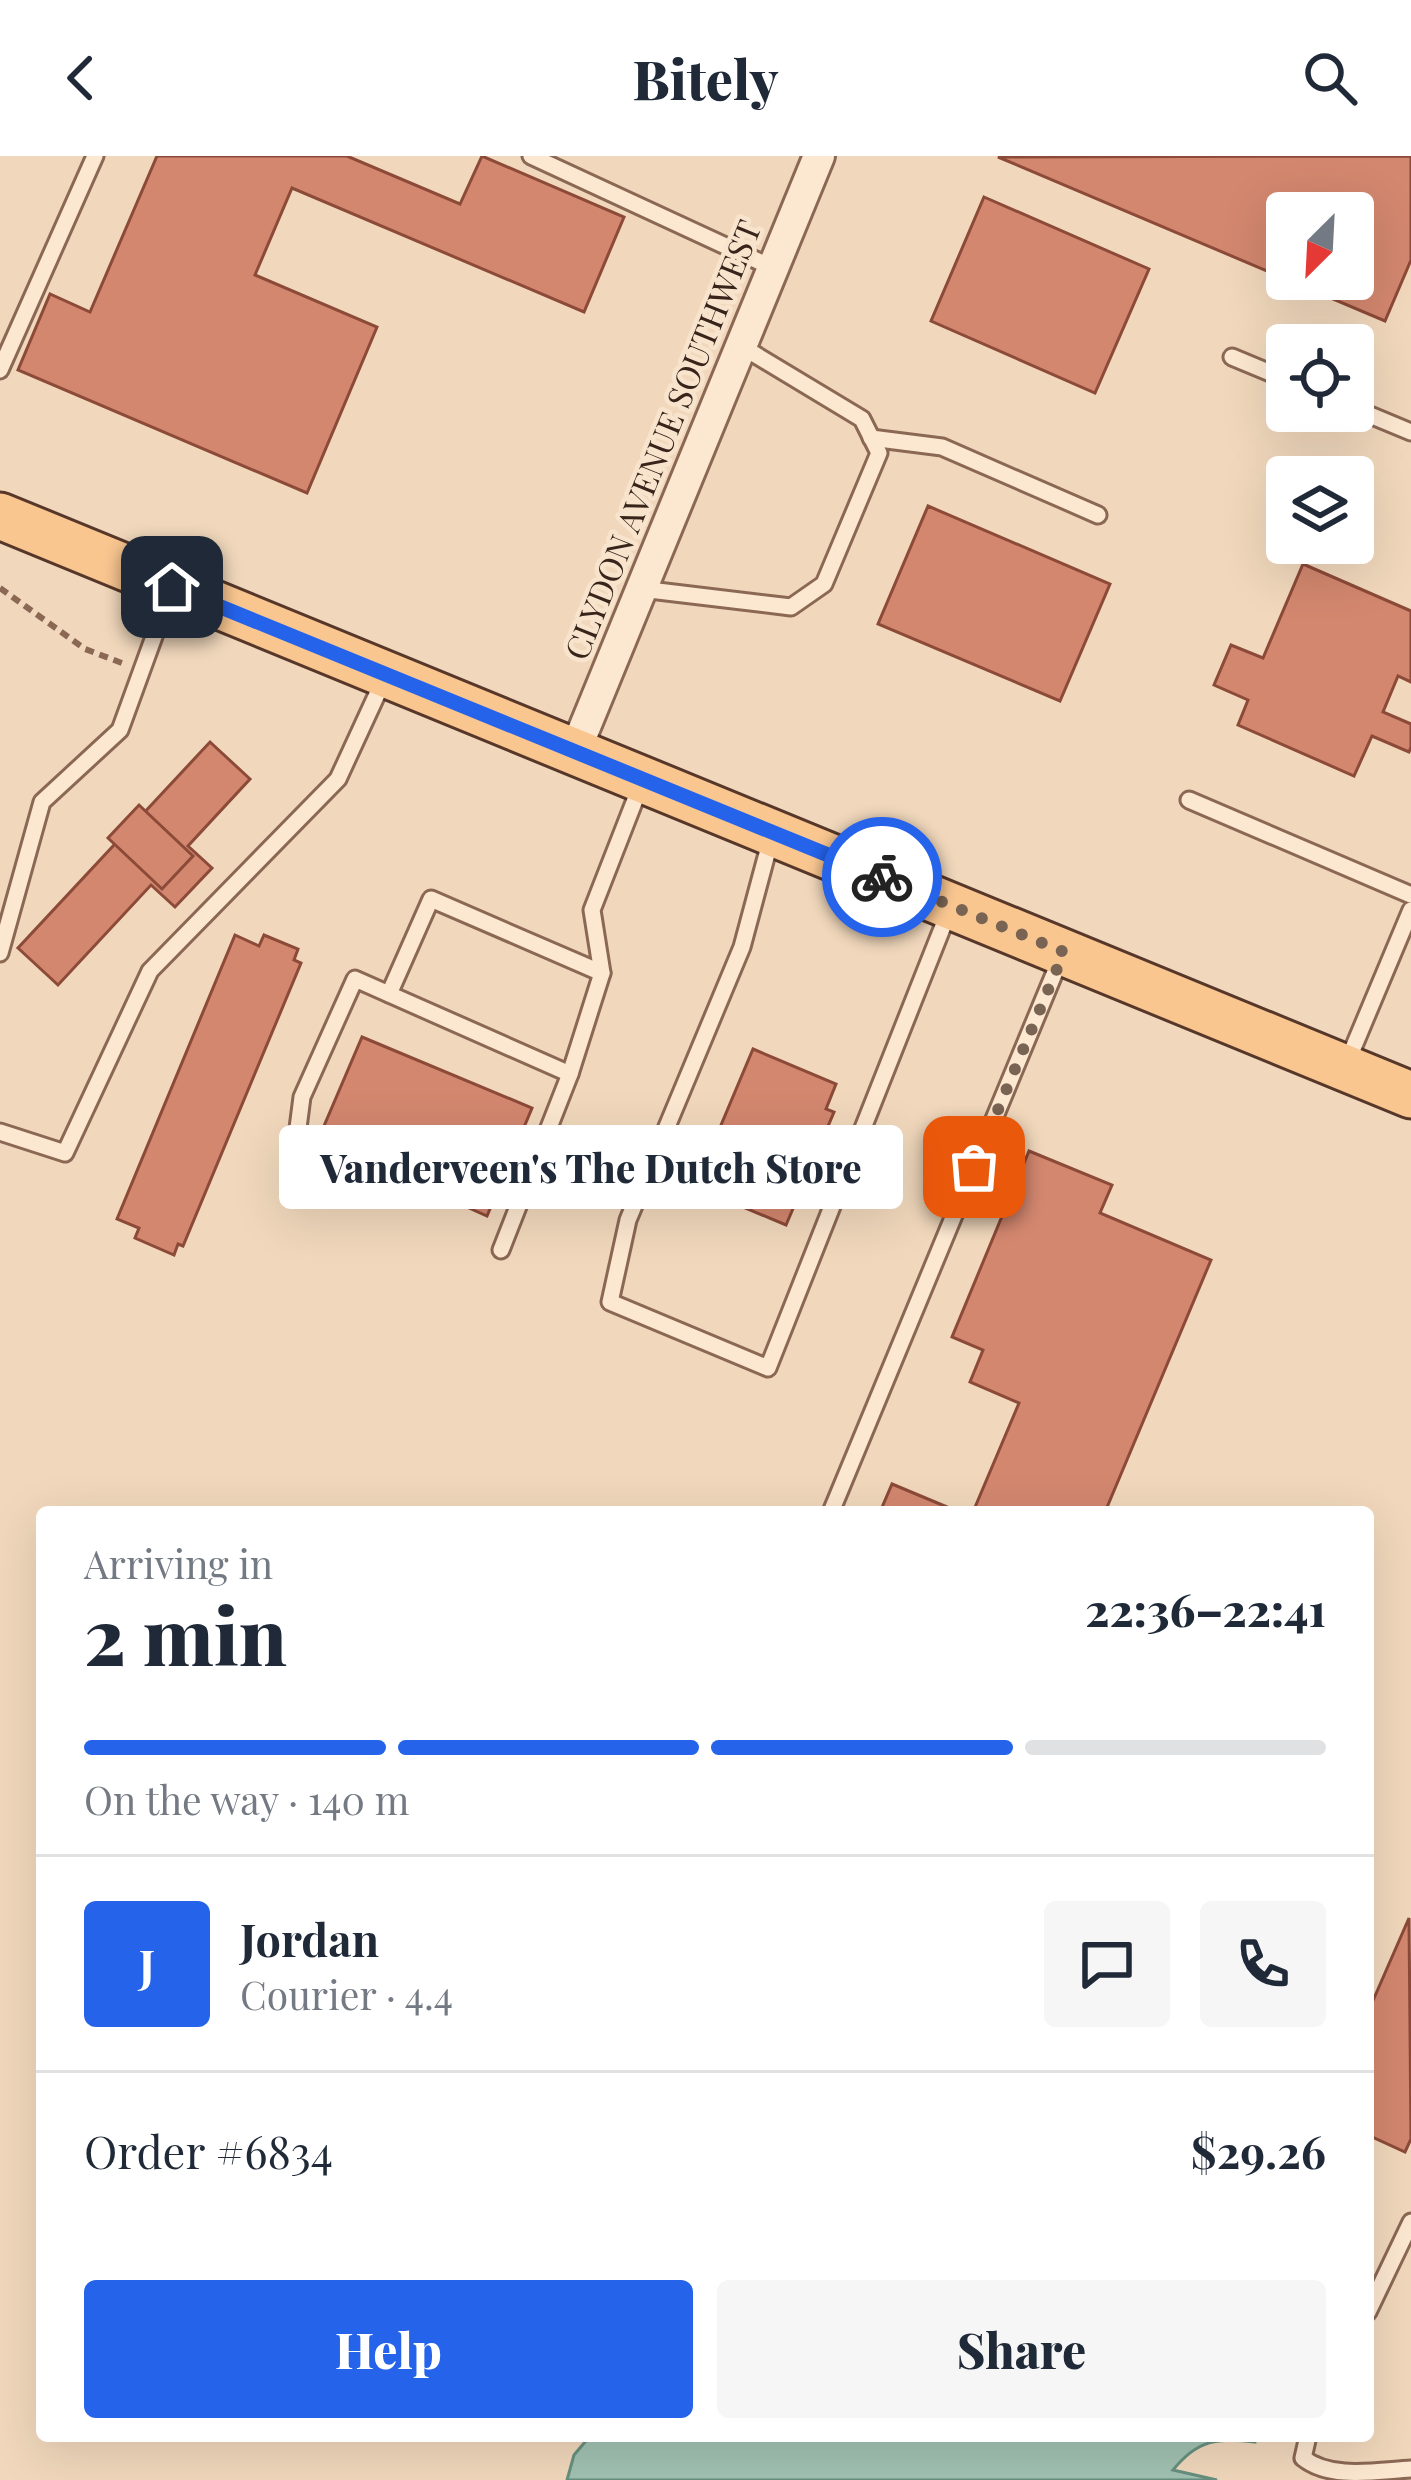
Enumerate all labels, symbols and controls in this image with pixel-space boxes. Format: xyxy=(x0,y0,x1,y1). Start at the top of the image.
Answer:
text: Bitely xyxy=(632,42,779,114)
icon: back xyxy=(48,45,114,111)
icon: search xyxy=(1297,45,1363,111)
north arrow xyxy=(1266,192,1374,300)
map controls xyxy=(1266,192,1374,564)
street label: CLYDON AVENUE SOUTHWEST xyxy=(553,213,770,665)
button: locate xyxy=(1266,324,1374,432)
button: layers xyxy=(1266,456,1374,564)
pin xyxy=(121,536,223,638)
icon: home xyxy=(139,554,205,620)
courier xyxy=(822,817,942,937)
icon: bike xyxy=(849,844,915,910)
pin xyxy=(923,1116,1025,1218)
callout: Vanderveen's The Dutch Store xyxy=(278,1125,902,1209)
icon: bag xyxy=(941,1134,1007,1200)
text: Vanderveen's The Dutch Store xyxy=(320,1141,862,1193)
text: Arriving in xyxy=(84,1537,273,1589)
text: 22:36–22:41 xyxy=(1085,1578,1326,1638)
text: 2 min xyxy=(84,1582,287,1686)
text: On the way · 140 m xyxy=(84,1773,409,1825)
button: chat xyxy=(1044,1901,1170,2027)
button: phone xyxy=(1200,1901,1326,2027)
text: Jordan xyxy=(240,1908,379,1968)
text: J xyxy=(139,1934,155,1994)
text: Courier · 4.4 xyxy=(240,1968,453,2020)
text: Order #6834 xyxy=(84,2120,333,2180)
text: $29.26 xyxy=(1191,2120,1326,2180)
button: Help xyxy=(84,2280,693,2418)
button: Share xyxy=(717,2280,1326,2418)

